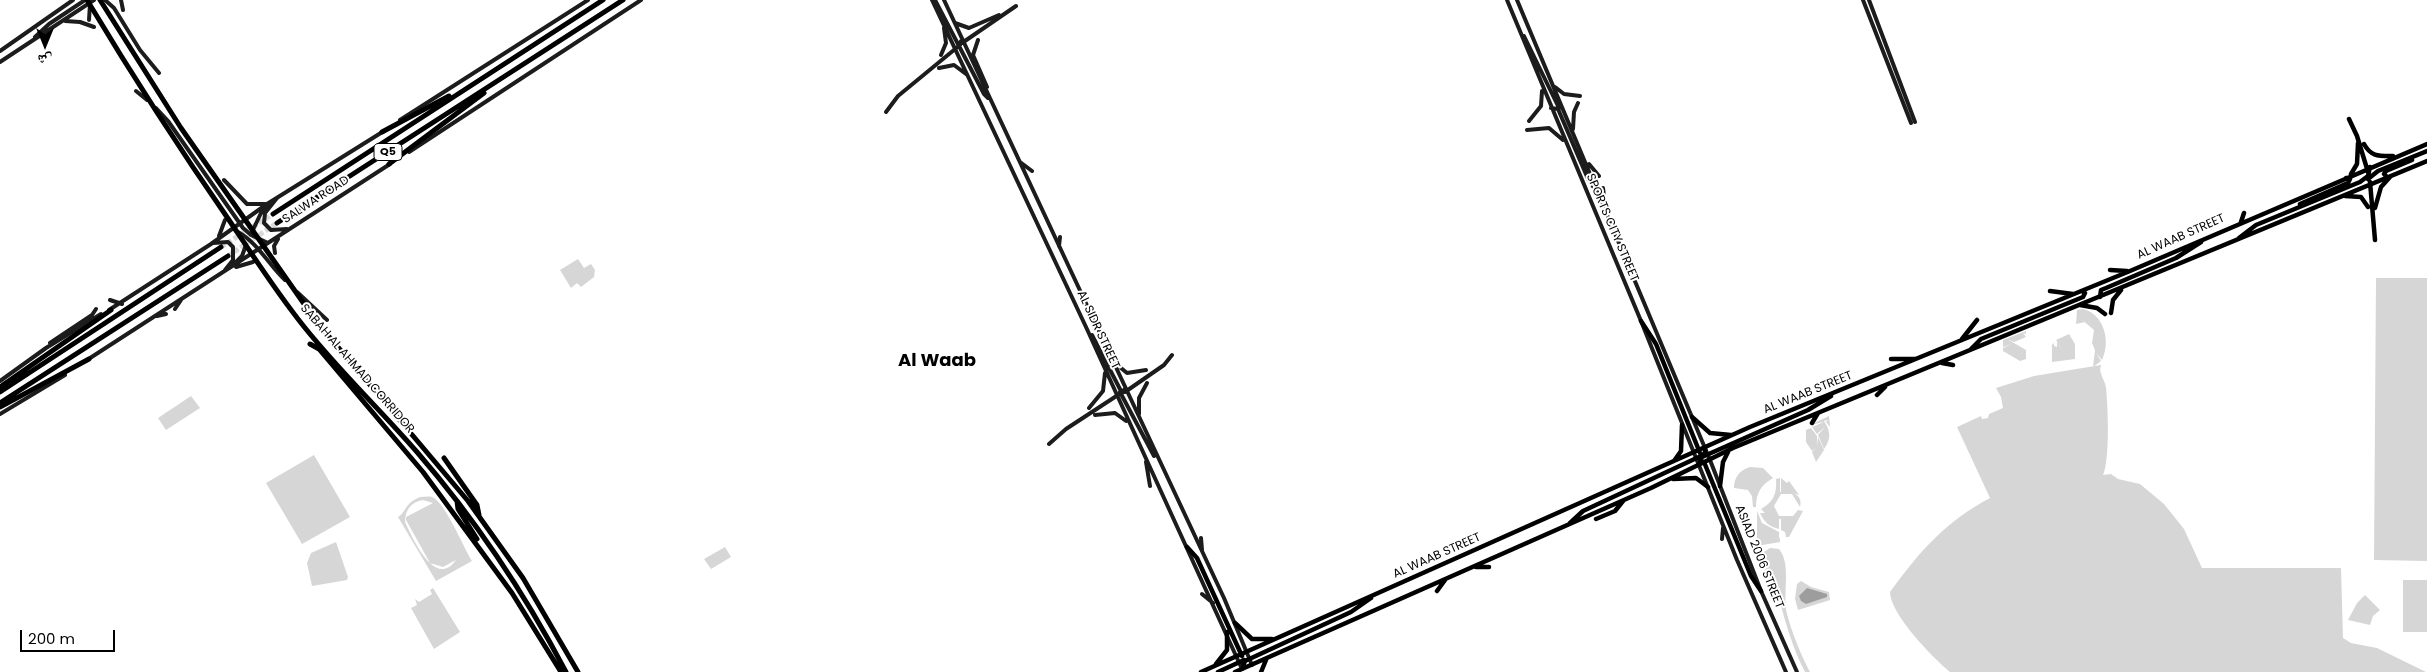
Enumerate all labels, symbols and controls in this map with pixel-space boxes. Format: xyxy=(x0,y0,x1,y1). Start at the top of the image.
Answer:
north arrow xyxy=(20,20,70,70)
text: ش xyxy=(38,50,52,70)
road number: Q5 xyxy=(374,144,402,160)
street label: SPORTS CITY STREET xyxy=(1583,172,1641,284)
street label: SALWA ROAD xyxy=(280,173,352,227)
street label: AL WAAB STREET xyxy=(2135,211,2227,263)
street label: AL SIDR STREET xyxy=(1073,288,1123,372)
street label: SABAH AL AHMAD CORRIDOR xyxy=(297,301,417,437)
district label: Al Waab xyxy=(898,350,976,372)
street label: AL WAAB STREET xyxy=(1761,369,1855,417)
street label: ASIAD 2006 STREET xyxy=(1732,503,1786,611)
street label: AL WAAB STREET xyxy=(1391,530,1483,582)
scale bar xyxy=(22,620,118,652)
text: 200 m xyxy=(28,628,75,649)

